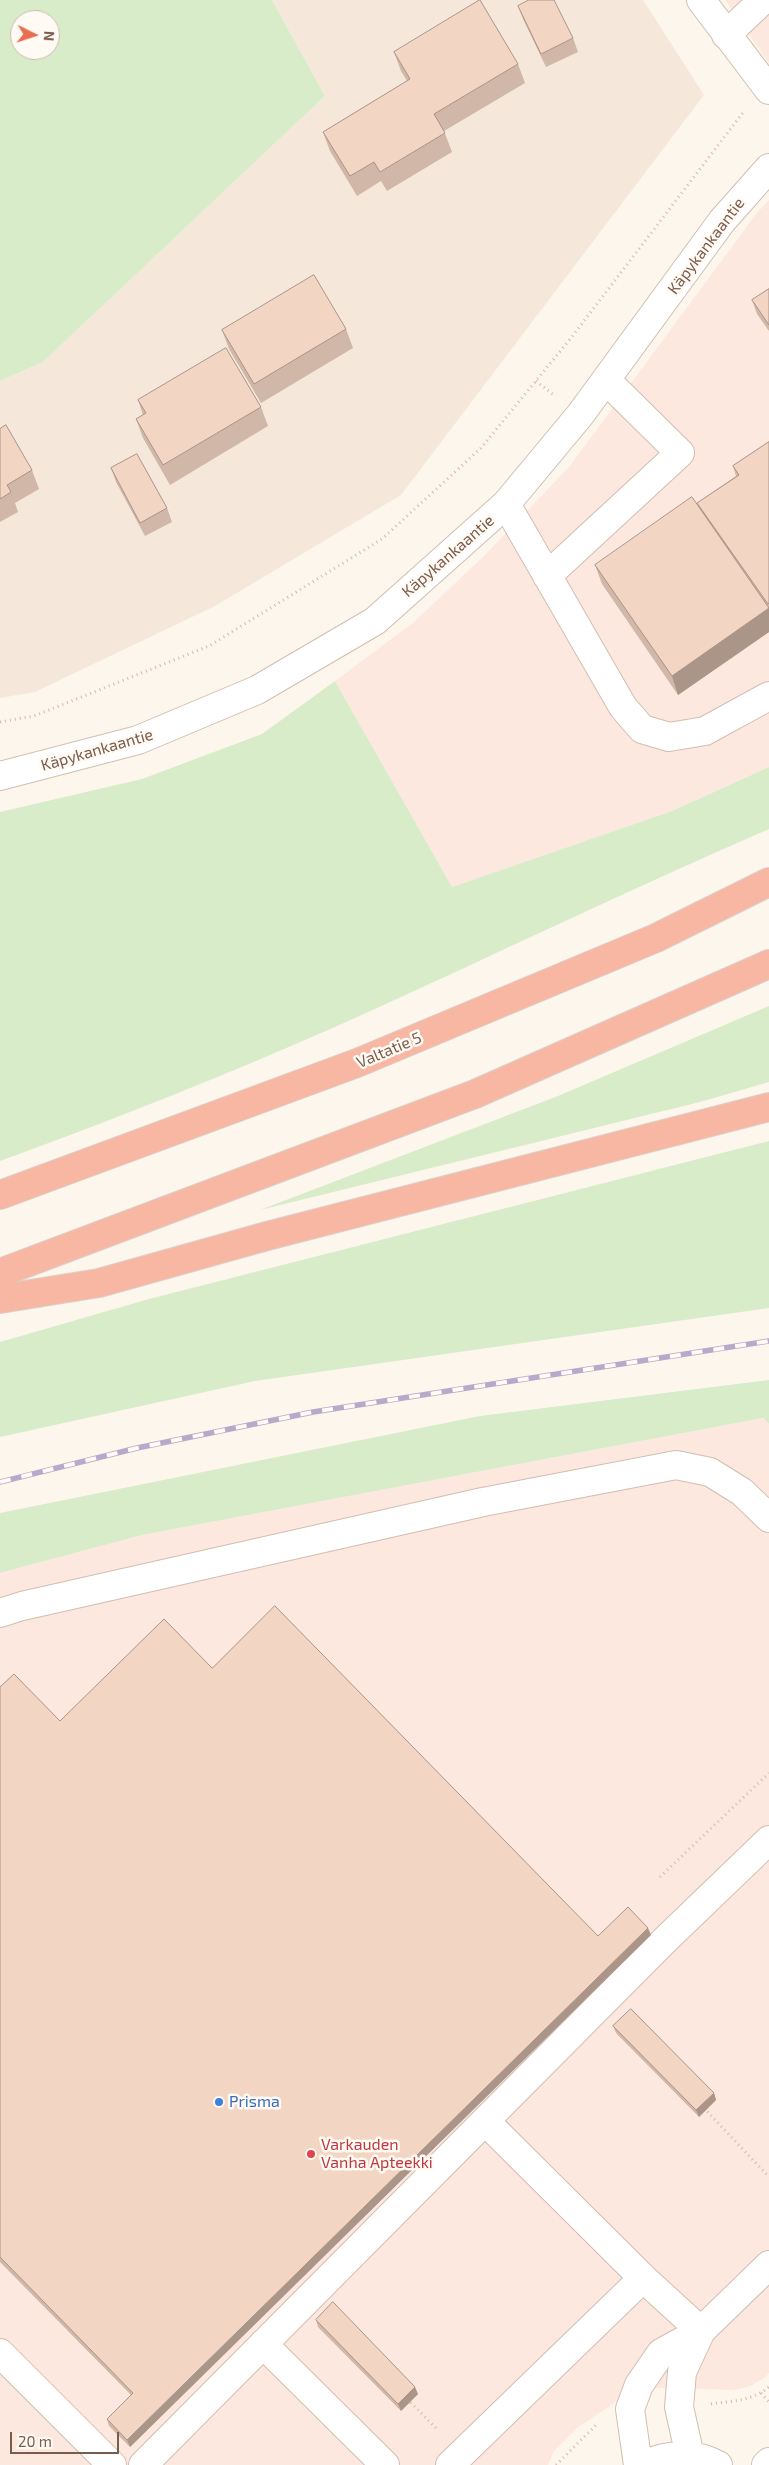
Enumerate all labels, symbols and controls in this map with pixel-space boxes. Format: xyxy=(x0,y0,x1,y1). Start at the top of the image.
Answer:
north arrow xyxy=(10,10,60,60)
text: N xyxy=(41,30,58,42)
street label: Käpykankaantie xyxy=(663,194,749,298)
street label: Käpykankaantie xyxy=(398,511,498,601)
street label: Käpykankaantie xyxy=(39,725,155,775)
street label: Valtatie 5 xyxy=(354,1028,424,1072)
place label: Prisma xyxy=(229,2092,280,2112)
marker: Prisma xyxy=(213,2096,225,2108)
place label: Varkauden Vanha Apteekki xyxy=(321,2135,433,2173)
marker: Varkauden Vanha Apteekki xyxy=(305,2148,317,2160)
scale bar xyxy=(12,2422,121,2454)
text: 20 m xyxy=(18,2432,52,2450)

